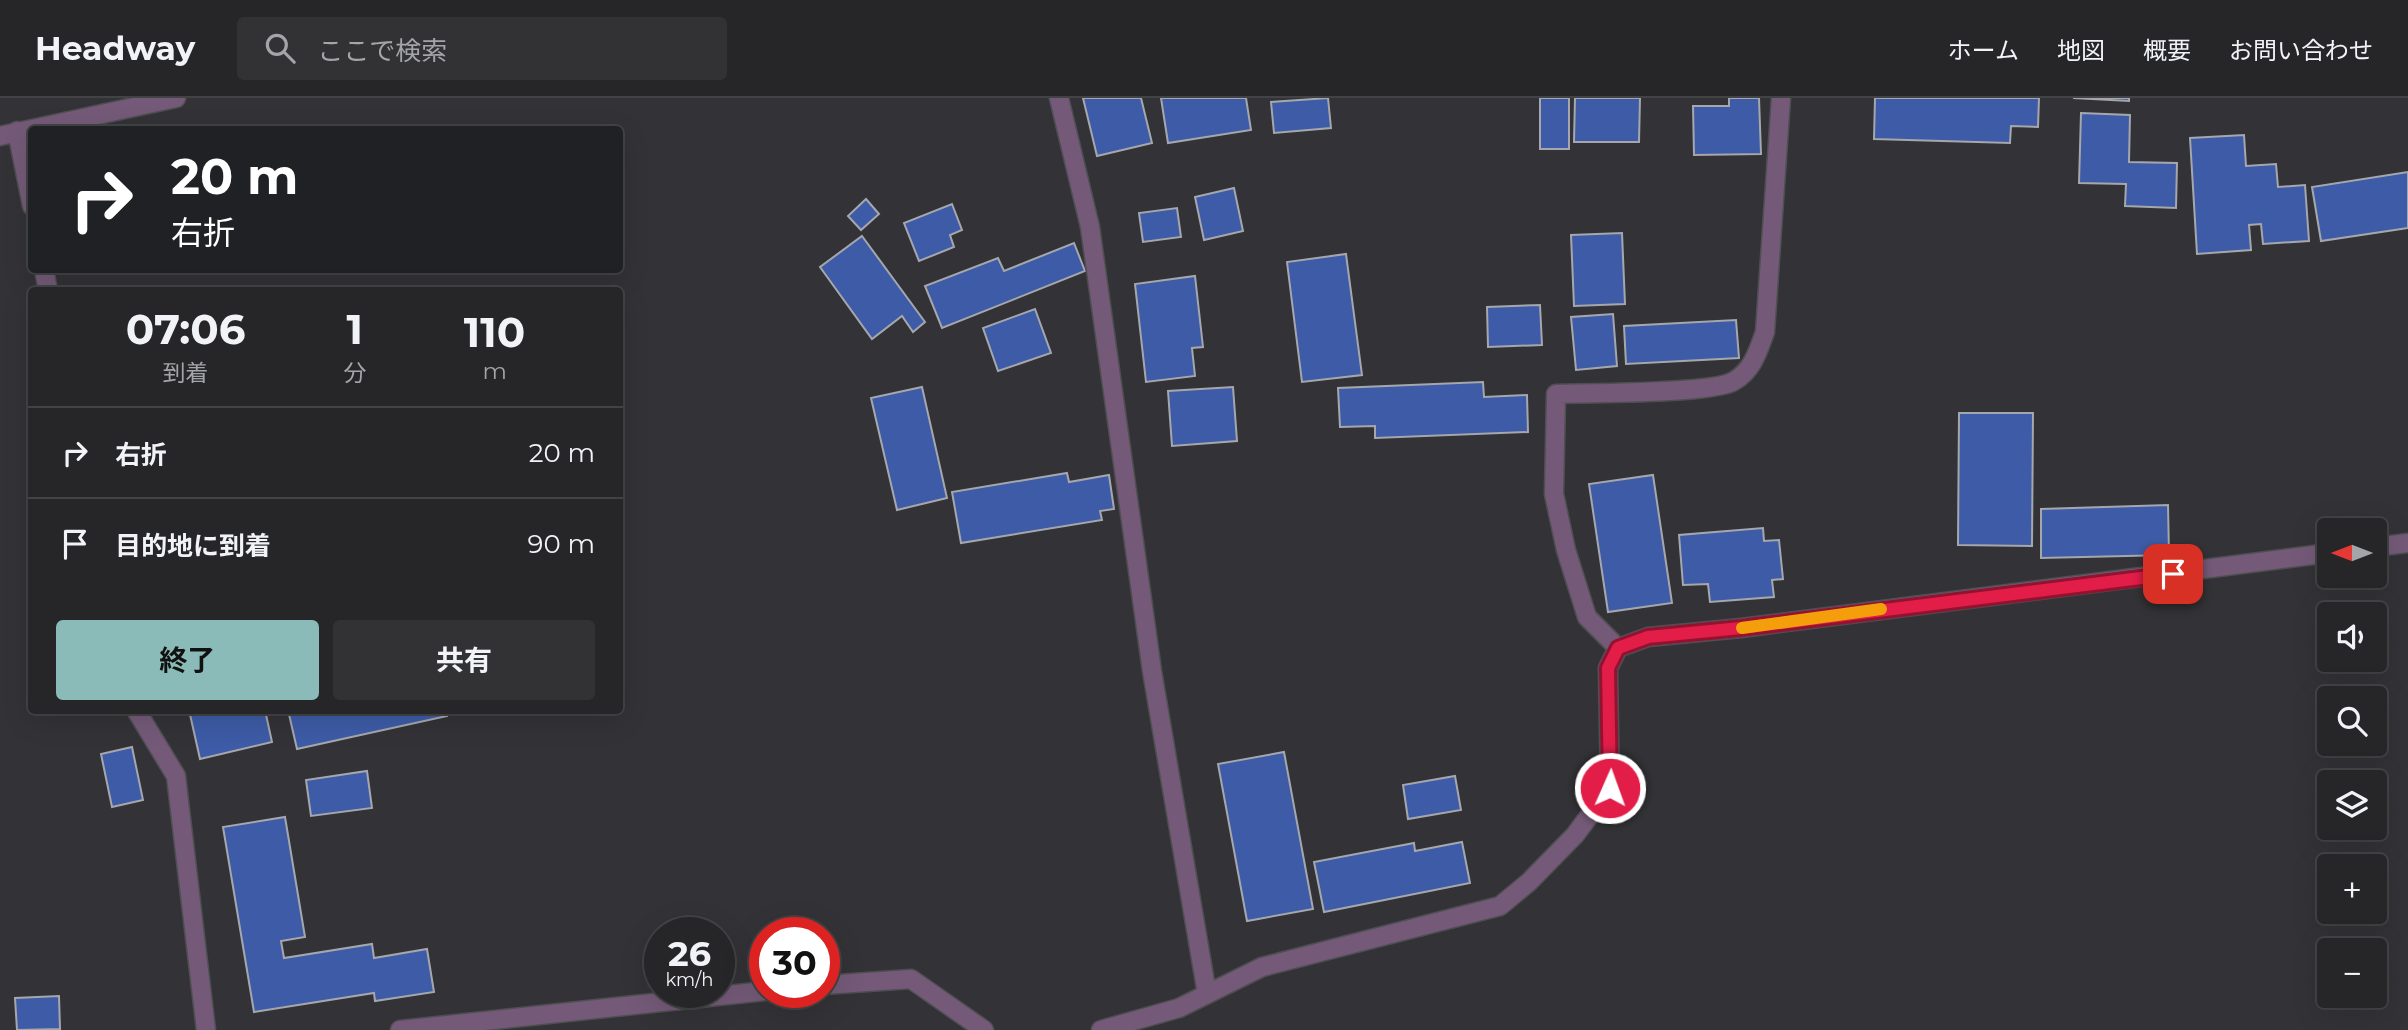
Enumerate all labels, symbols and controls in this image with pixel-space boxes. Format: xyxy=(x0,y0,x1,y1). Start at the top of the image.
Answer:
search box xyxy=(237,17,727,80)
text: Headway xyxy=(35,28,195,68)
icon: search xyxy=(261,29,299,67)
text: ここで検索 xyxy=(317,35,447,67)
text: ホーム xyxy=(1948,36,2019,65)
text: 地図 xyxy=(2057,36,2105,65)
text: 概要 xyxy=(2143,36,2191,65)
text: お問い合わせ xyxy=(2229,36,2373,65)
text: 20 m xyxy=(171,147,298,206)
icon: right xyxy=(56,154,147,245)
text: 右折 xyxy=(171,213,235,252)
text: 07:06 xyxy=(126,303,246,355)
text: 1 xyxy=(346,303,363,355)
text: 110 xyxy=(464,306,525,358)
text: m xyxy=(482,357,507,385)
text: 到着 xyxy=(163,359,209,387)
text: 分 xyxy=(343,359,366,387)
icon: right xyxy=(56,434,94,472)
text: 20 m xyxy=(529,437,595,469)
text: 右折 xyxy=(115,439,167,471)
north arrow xyxy=(2317,518,2387,588)
map controls xyxy=(2317,518,2387,1008)
icon: arrive xyxy=(56,525,94,563)
text: 90 m xyxy=(528,528,595,560)
text: 目的地に到着 xyxy=(115,530,271,562)
pin xyxy=(2143,544,2203,604)
icon: arrive xyxy=(2154,555,2192,593)
button: sound xyxy=(2317,602,2387,672)
button: 終了 xyxy=(56,620,319,700)
button: 共有 xyxy=(333,620,595,700)
button: search xyxy=(2317,686,2387,756)
position arrow xyxy=(1573,751,1647,825)
button: layers xyxy=(2317,770,2387,840)
button: + xyxy=(2317,854,2387,924)
speed limit sign: 30 xyxy=(749,917,840,1008)
text: 26 xyxy=(668,932,711,975)
button: − xyxy=(2317,938,2387,1008)
text: km/h xyxy=(665,969,714,991)

